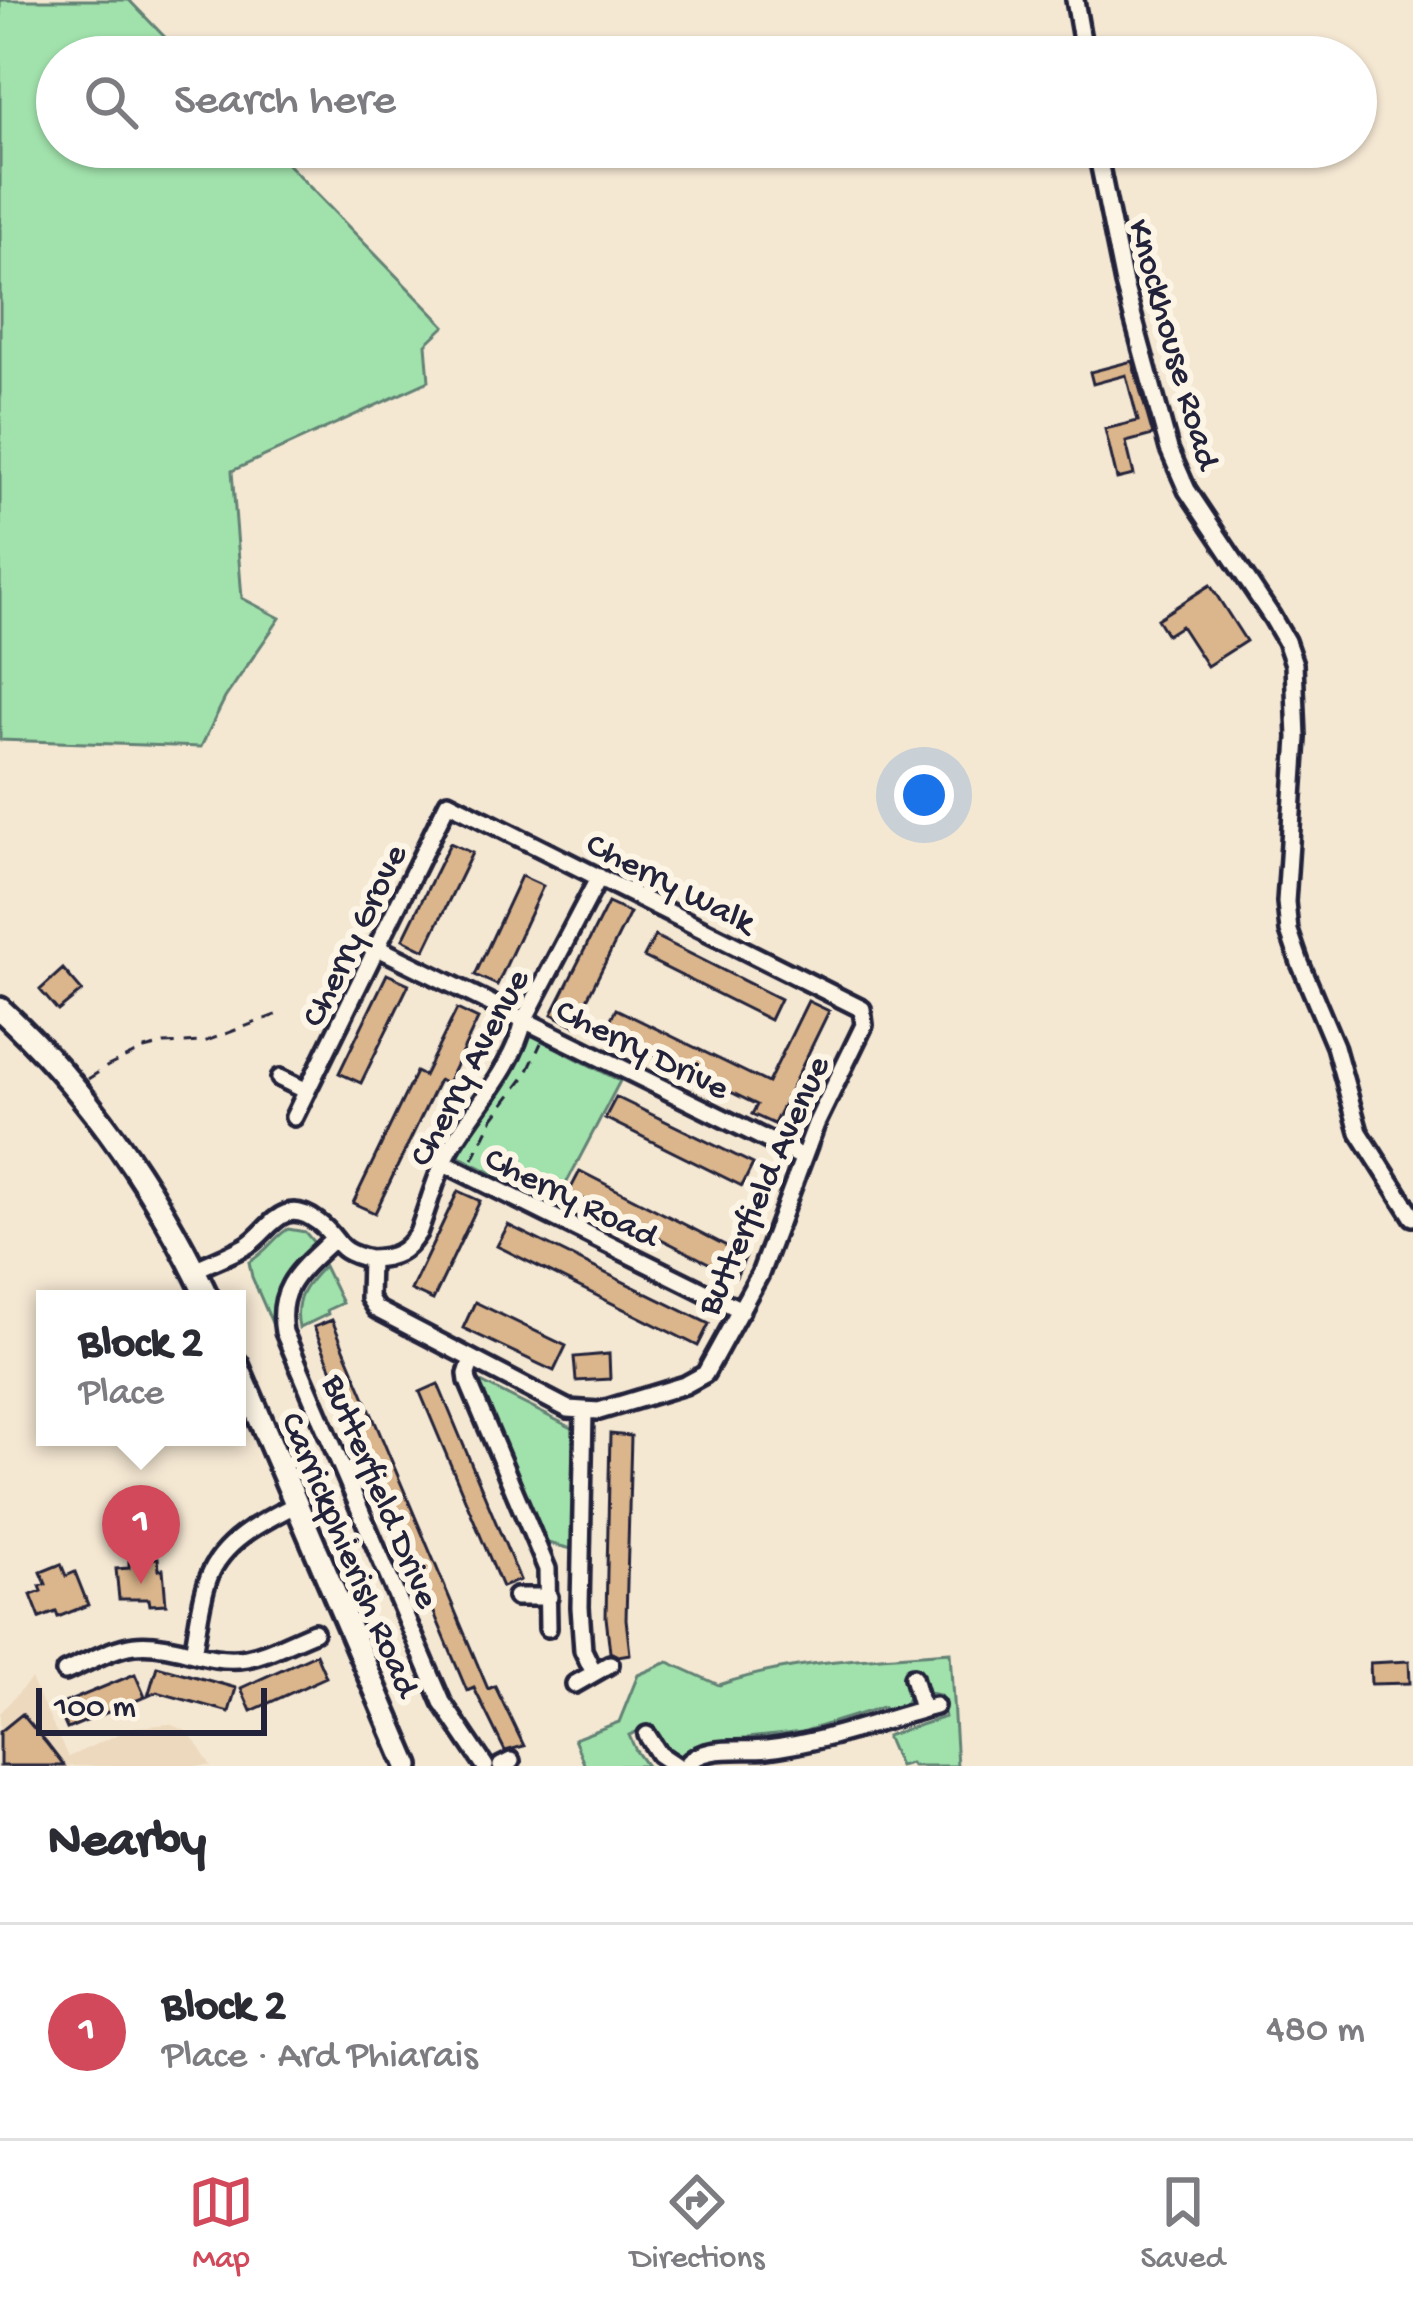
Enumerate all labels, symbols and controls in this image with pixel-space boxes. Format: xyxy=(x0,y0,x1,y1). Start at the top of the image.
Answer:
search box xyxy=(36,36,1377,168)
icon: search xyxy=(78,69,144,135)
text: Search here xyxy=(174,76,396,129)
street label: Knockhouse Road xyxy=(1115,215,1228,477)
your location xyxy=(894,765,954,825)
street label: Cherry Walk xyxy=(577,825,763,948)
street label: Cherry Grove xyxy=(294,838,420,1035)
street label: Cherry Avenue xyxy=(402,963,542,1175)
street label: Cherry Drive xyxy=(547,991,735,1112)
street label: Butterfield Avenue xyxy=(689,1050,843,1324)
street label: Cherry Road xyxy=(476,1139,667,1262)
popup xyxy=(36,1290,246,1446)
text: Block 2 xyxy=(79,1319,203,1372)
street label: Butterfield Drive xyxy=(309,1368,447,1616)
text: Place xyxy=(79,1372,164,1418)
street label: Carrickphierish Road xyxy=(268,1407,427,1707)
pin: 1 xyxy=(102,1485,180,1584)
scale bar xyxy=(36,1682,267,1735)
text: 100 m xyxy=(54,1690,136,1728)
text: Nearby xyxy=(48,1814,206,1874)
text: Block 2 xyxy=(162,1982,286,2035)
text: 1 xyxy=(79,2009,95,2055)
text: 480 m xyxy=(1266,2009,1365,2055)
text: Place · Ard Phiarais xyxy=(162,2035,478,2081)
tab: Map xyxy=(188,2169,254,2279)
tab: Directions xyxy=(630,2169,764,2279)
tab: Saved xyxy=(1140,2169,1225,2279)

